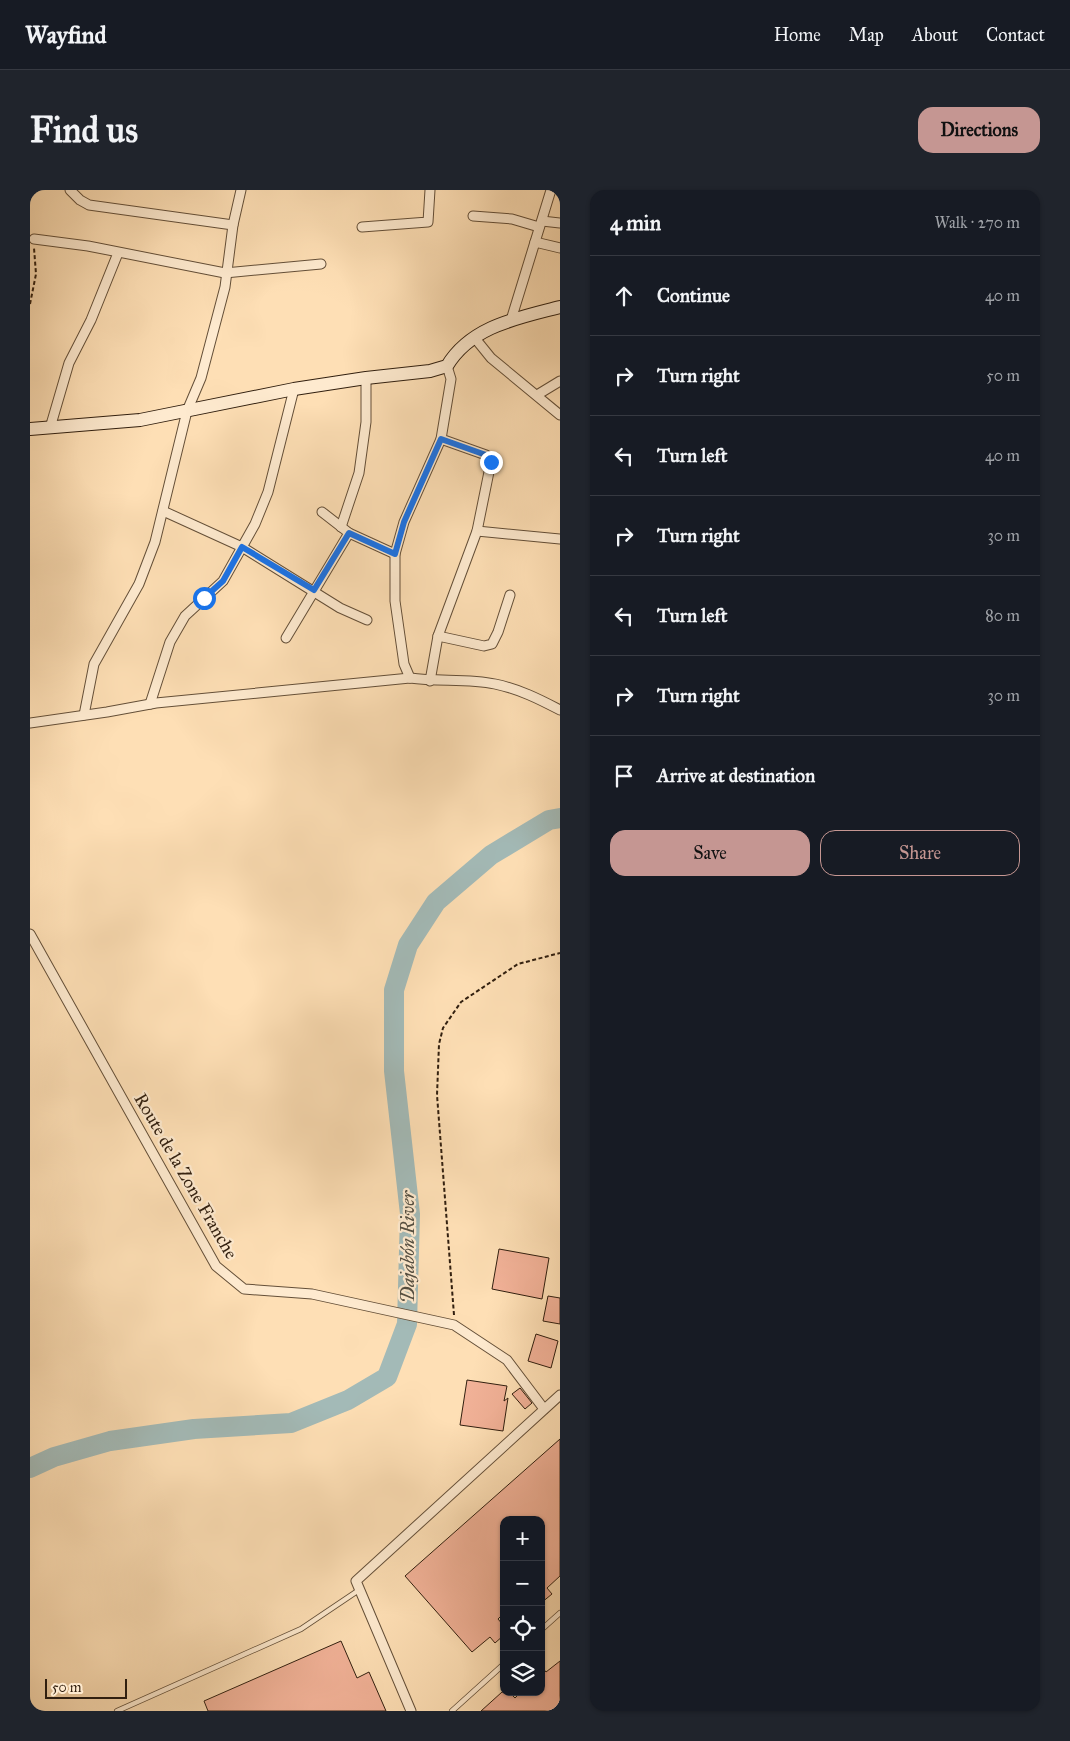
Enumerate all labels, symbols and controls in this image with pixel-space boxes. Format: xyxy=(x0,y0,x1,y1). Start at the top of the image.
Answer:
text: Wayfind xyxy=(25,20,107,50)
text: Home xyxy=(774,24,821,46)
text: Map xyxy=(849,24,884,46)
text: About xyxy=(912,24,958,46)
text: Contact xyxy=(986,24,1045,46)
button: Directions xyxy=(918,107,1040,153)
text: Find us xyxy=(30,109,138,152)
text: 4 min xyxy=(610,210,661,236)
text: Walk · 270 m xyxy=(934,213,1020,232)
icon: ahead xyxy=(610,282,638,310)
text: Continue xyxy=(657,284,730,307)
text: 40 m xyxy=(985,286,1020,305)
icon: right xyxy=(610,362,638,390)
text: Turn right xyxy=(657,364,740,387)
text: 50 m xyxy=(986,366,1020,385)
icon: left xyxy=(610,442,638,470)
text: Turn left xyxy=(657,444,727,467)
text: 40 m xyxy=(985,446,1020,465)
route end xyxy=(480,451,503,474)
icon: right xyxy=(610,522,638,550)
text: Turn right xyxy=(657,524,740,547)
text: 30 m xyxy=(987,526,1020,545)
route start xyxy=(193,587,216,610)
icon: left xyxy=(610,602,638,630)
text: Turn left xyxy=(657,604,727,627)
text: 80 m xyxy=(985,606,1020,625)
icon: right xyxy=(610,682,638,710)
text: Turn right xyxy=(657,684,740,707)
text: 30 m xyxy=(987,686,1020,705)
icon: arrive xyxy=(610,762,638,790)
text: Arrive at destination xyxy=(657,764,815,787)
button: Save xyxy=(610,830,810,876)
button: Share xyxy=(820,830,1020,876)
street label: Route de la Zone Franche xyxy=(130,1089,242,1263)
water label: Dajabón River xyxy=(396,1190,419,1303)
map controls xyxy=(500,1516,545,1696)
button: + xyxy=(500,1516,545,1561)
button: − xyxy=(500,1561,545,1606)
button: locate xyxy=(500,1606,545,1651)
button: layers xyxy=(500,1651,545,1696)
scale bar xyxy=(45,1676,128,1699)
text: 50 m xyxy=(52,1679,81,1696)

